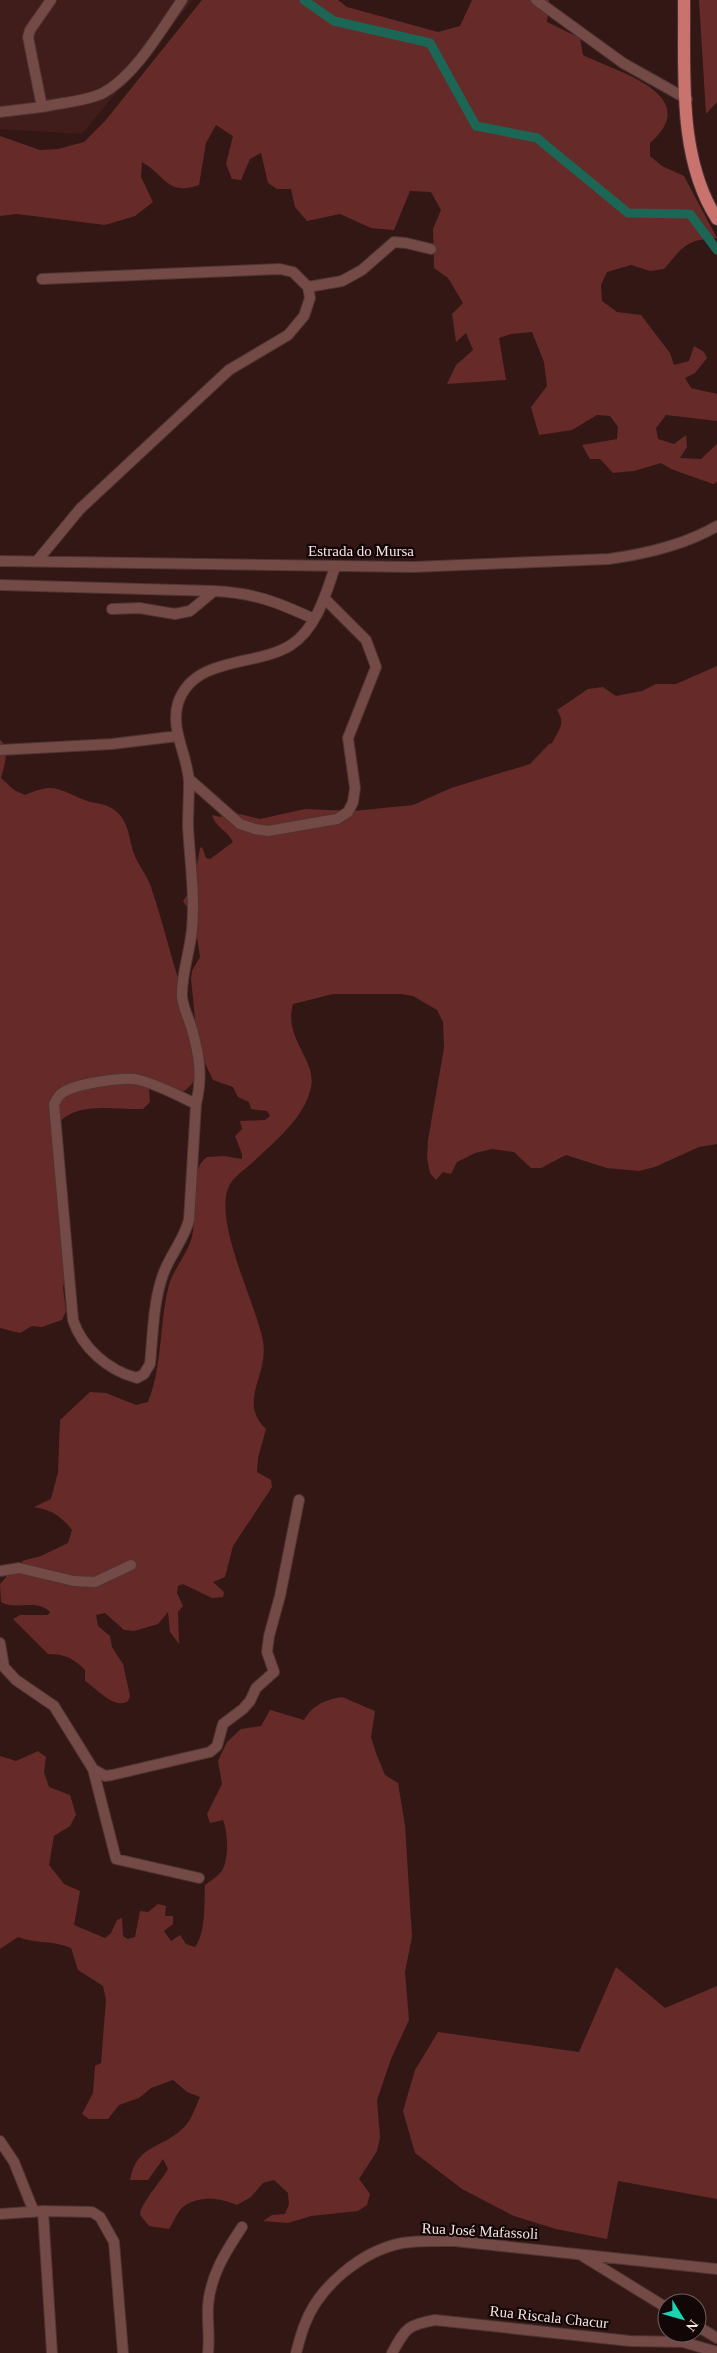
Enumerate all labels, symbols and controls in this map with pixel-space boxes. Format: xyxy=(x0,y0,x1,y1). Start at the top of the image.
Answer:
street label: Estrada do Mursa xyxy=(308,543,414,559)
street label: Rua José Mafassoli xyxy=(421,2220,539,2242)
north arrow xyxy=(657,2293,707,2343)
street label: Rua Riscala Chacur xyxy=(489,2303,609,2331)
text: N xyxy=(683,2317,701,2334)

